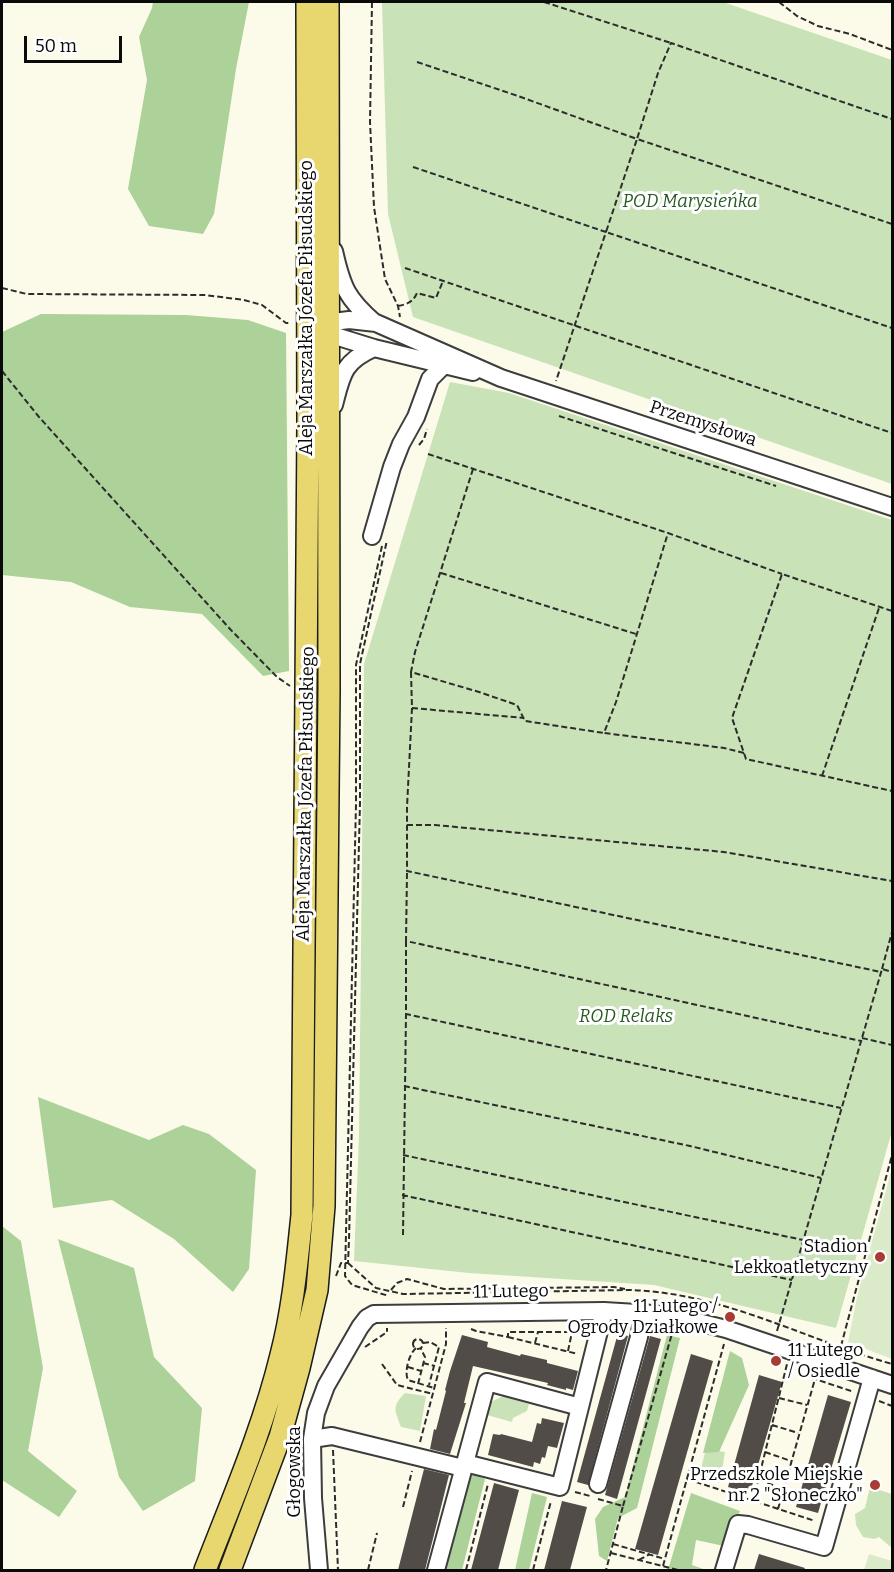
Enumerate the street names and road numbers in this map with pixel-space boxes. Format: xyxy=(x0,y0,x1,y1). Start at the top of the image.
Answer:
street label: Aleja Marszałka Józefa Piłsudskiego xyxy=(296,160,318,456)
street label: Przemysłowa xyxy=(647,397,759,451)
street label: Aleja Marszałka Józefa Piłsudskiego xyxy=(293,646,319,942)
street label: 11 Lutego xyxy=(473,1281,549,1303)
street label: Głogowska xyxy=(284,1426,306,1518)

